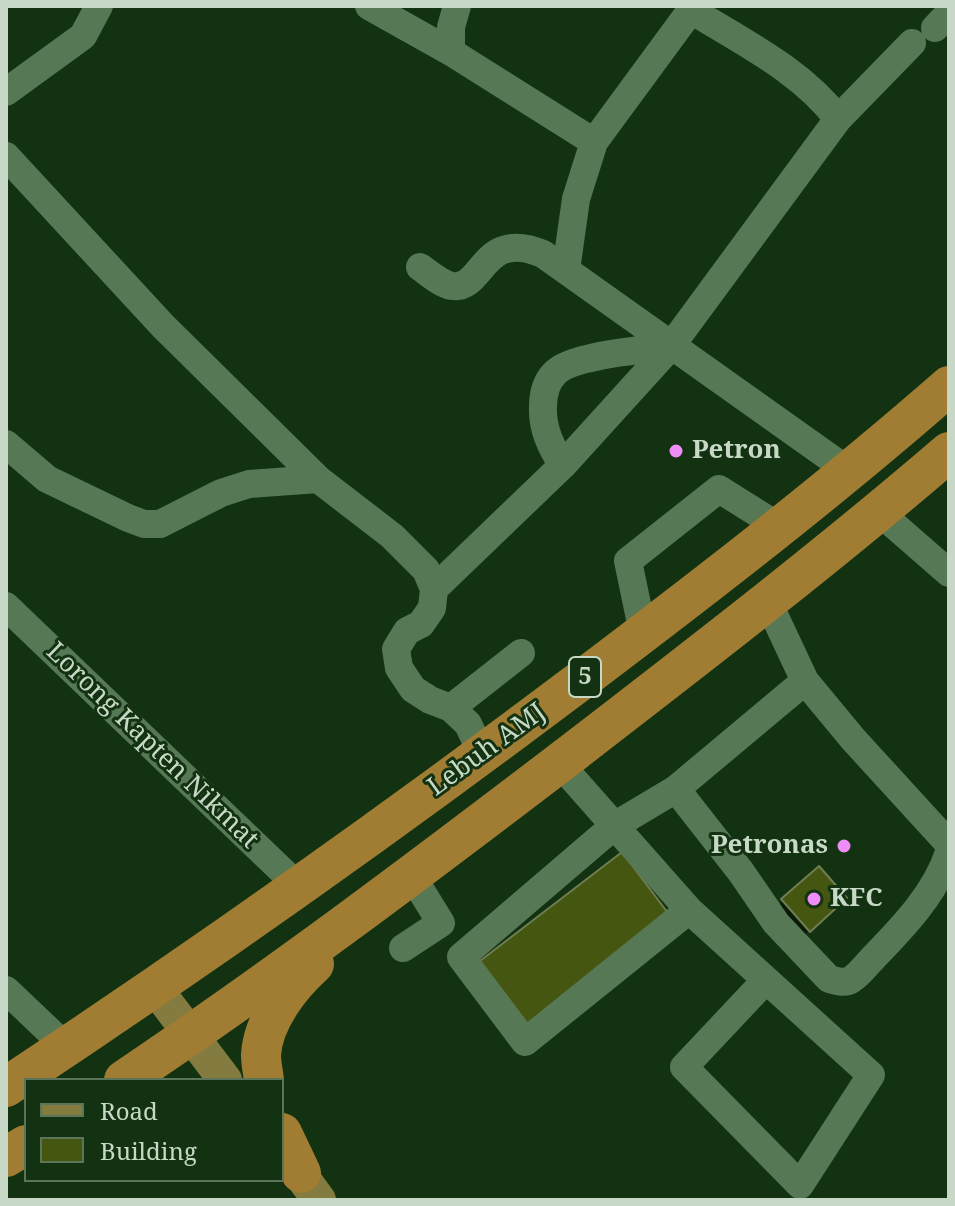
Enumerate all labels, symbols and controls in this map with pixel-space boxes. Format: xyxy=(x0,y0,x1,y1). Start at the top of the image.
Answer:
place label: Petron xyxy=(692,435,781,467)
marker: Petron xyxy=(667,442,685,460)
street label: Lorong Kapten Nikmat xyxy=(39,636,265,856)
road number: 5 xyxy=(569,657,601,697)
street label: Lebuh AMJ xyxy=(422,697,552,803)
place label: Petronas xyxy=(711,830,828,862)
marker: Petronas xyxy=(835,837,853,855)
place label: KFC xyxy=(830,883,883,915)
marker: KFC xyxy=(805,890,823,908)
legend xyxy=(24,1078,284,1182)
text: Road xyxy=(100,1094,158,1127)
text: Building xyxy=(100,1134,197,1167)

